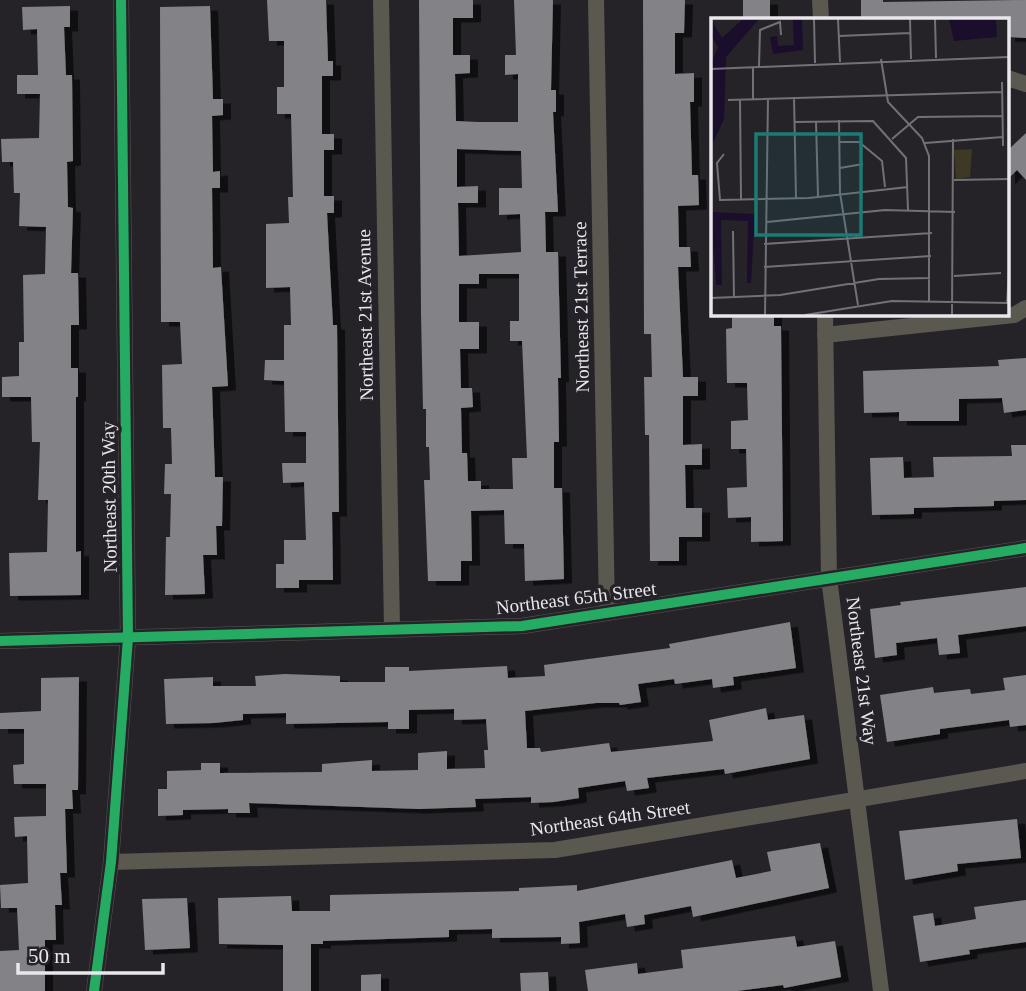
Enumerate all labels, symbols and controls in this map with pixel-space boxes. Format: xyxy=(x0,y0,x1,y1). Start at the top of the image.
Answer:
inset map xyxy=(711,18,1009,315)
street label: Northeast 21st Terrace xyxy=(569,221,593,393)
street label: Northeast 21st Avenue xyxy=(353,229,377,401)
street label: Northeast 20th Way xyxy=(97,421,121,573)
street label: Northeast 65th Street xyxy=(495,578,658,618)
street label: Northeast 21st Way xyxy=(842,596,882,747)
street label: Northeast 64th Street xyxy=(529,796,692,840)
scale bar xyxy=(18,932,163,976)
text: 50 m xyxy=(28,944,71,968)

